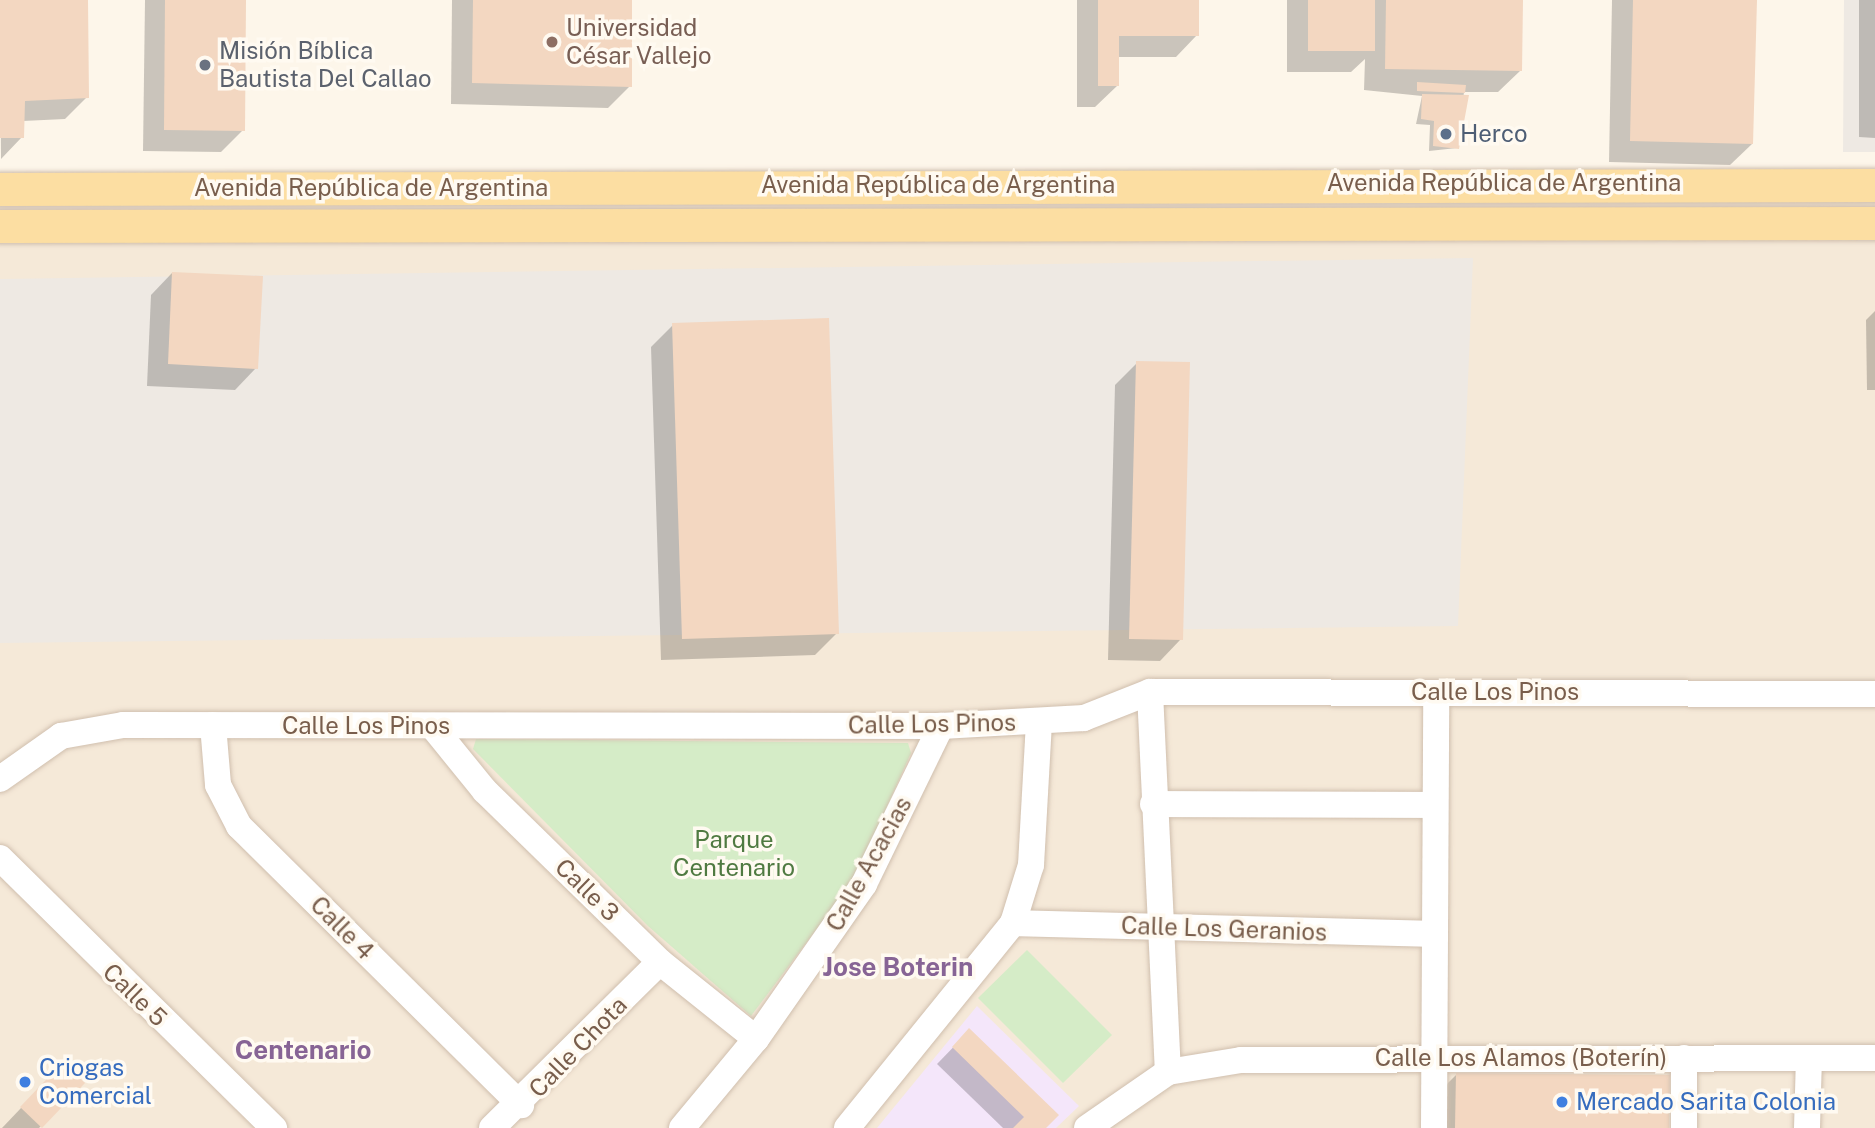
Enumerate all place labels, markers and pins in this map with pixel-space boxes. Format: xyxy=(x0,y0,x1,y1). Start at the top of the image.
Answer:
place label: Universidad César Vallejo xyxy=(566,14,712,70)
marker: Universidad César Vallejo xyxy=(544,34,560,50)
place label: Misión Bíblica Bautista Del Callao xyxy=(219,37,432,93)
marker: Misión Bíblica Bautista Del Callao xyxy=(197,57,213,73)
place label: Herco xyxy=(1460,120,1528,148)
marker: Herco xyxy=(1438,126,1454,142)
place label: Criogas Comercial xyxy=(39,1054,152,1110)
marker: Criogas Comercial xyxy=(17,1074,33,1090)
place label: Mercado Sarita Colonia xyxy=(1576,1088,1836,1116)
marker: Mercado Sarita Colonia xyxy=(1554,1094,1570,1110)

